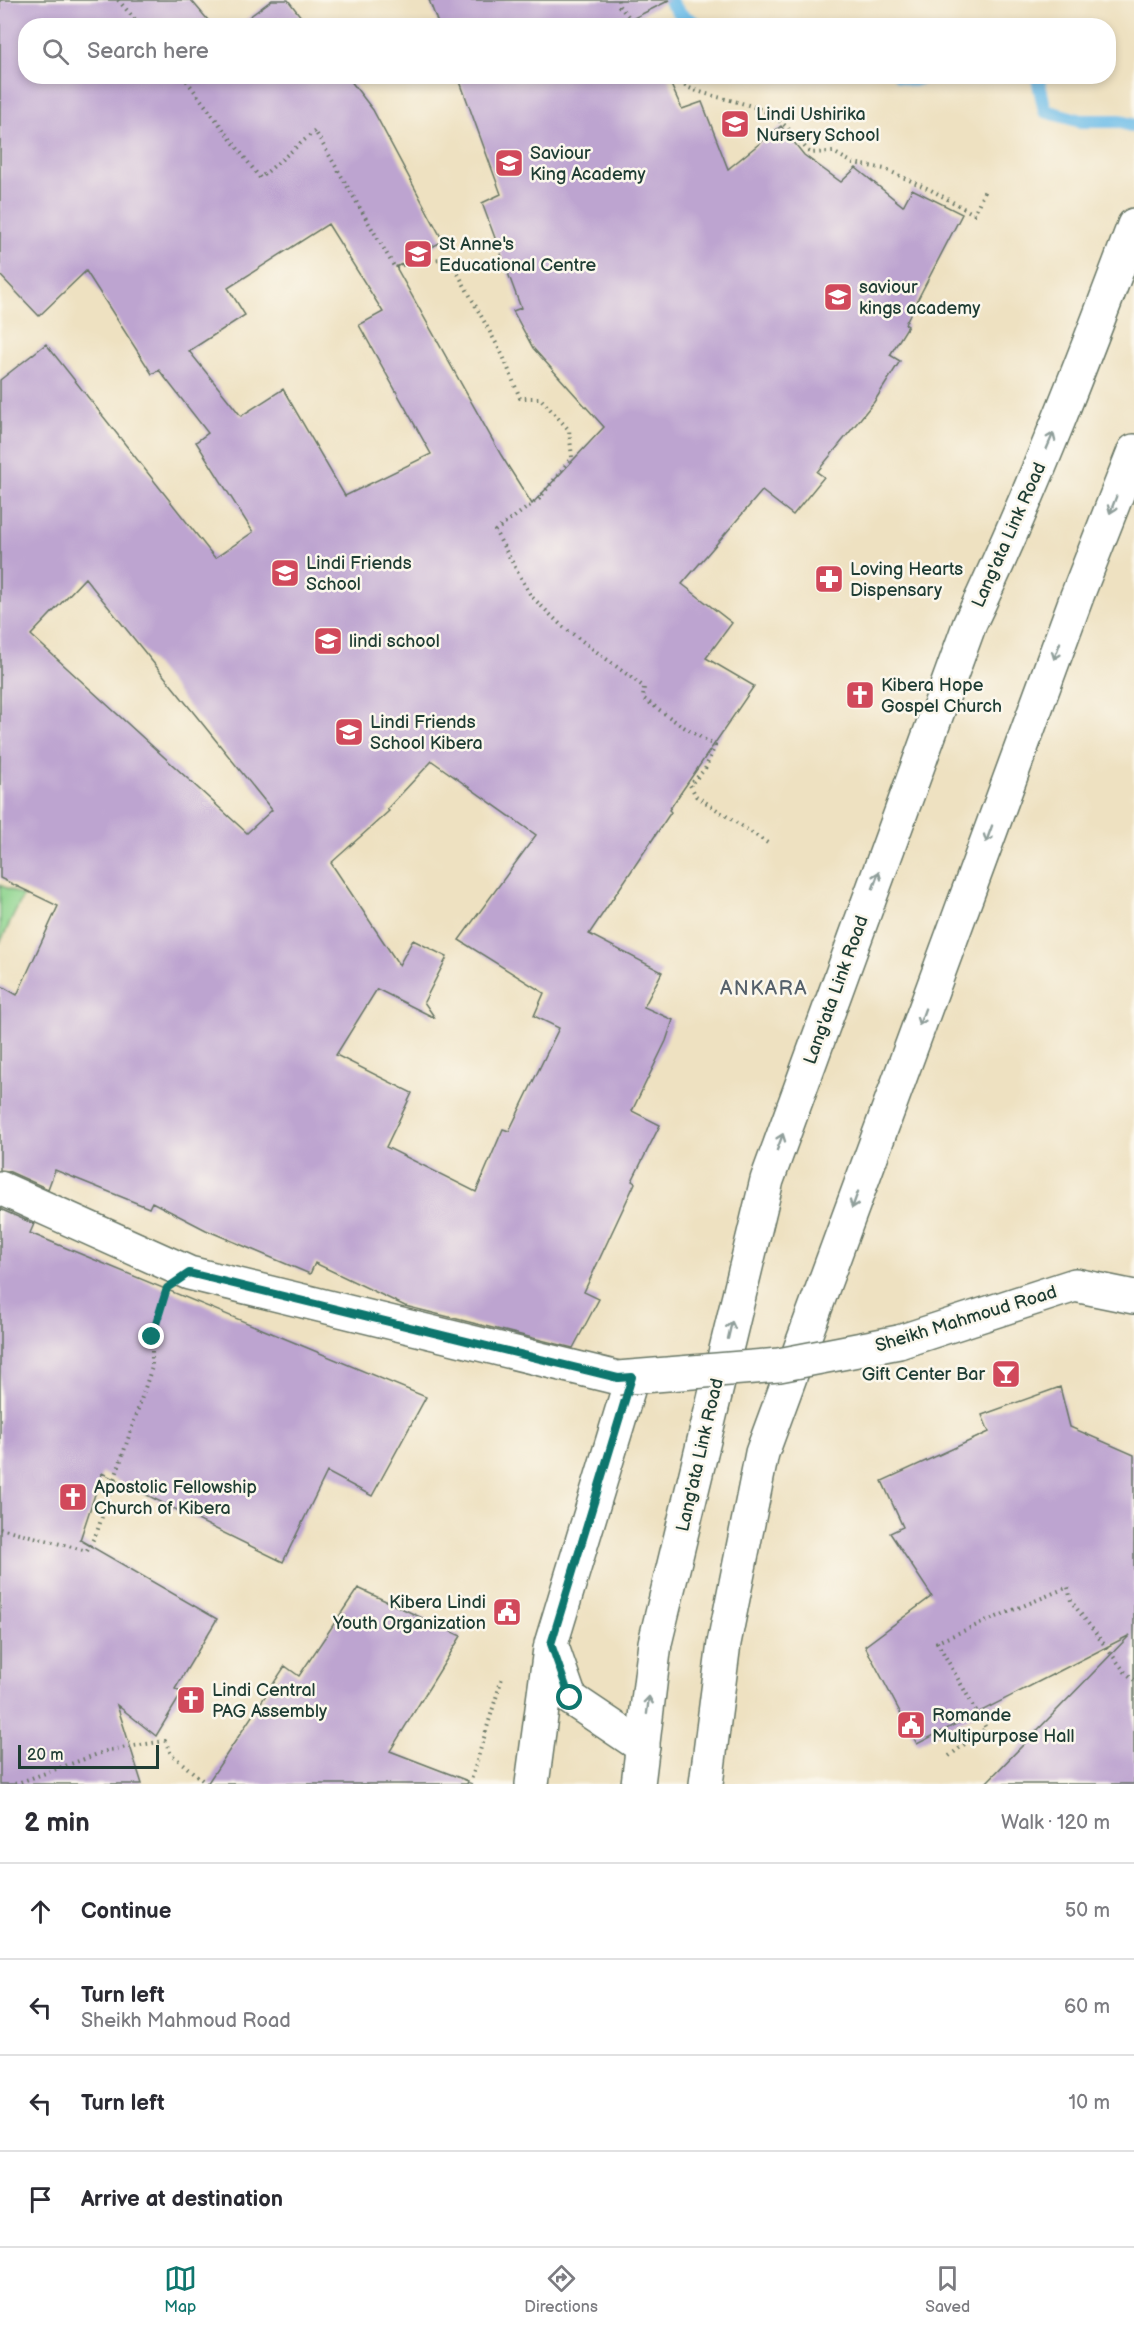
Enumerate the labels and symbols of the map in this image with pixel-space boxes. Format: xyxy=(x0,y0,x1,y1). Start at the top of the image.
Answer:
place label: Lindi Ushirika Nursery School xyxy=(756,104,879,146)
school or university icon: Lindi Ushirika Nursery School xyxy=(719,108,751,140)
place label: Saviour King Academy xyxy=(530,143,646,185)
school or university icon: Saviour King Academy xyxy=(493,147,525,179)
place label: St Anne's Educational Centre xyxy=(439,234,596,276)
school or university icon: St Anne's Educational Centre xyxy=(402,238,434,270)
place label: saviour kings academy xyxy=(859,277,981,319)
school or university icon: saviour kings academy xyxy=(822,281,854,313)
one-way arrow xyxy=(1045,432,1056,451)
street label: Lang'ata Link Road xyxy=(968,459,1050,611)
one-way arrow xyxy=(1106,495,1117,514)
place label: Lindi Friends School xyxy=(306,553,412,595)
school or university icon: Lindi Friends School xyxy=(269,557,301,589)
place label: Loving Hearts Dispensary xyxy=(850,559,963,601)
pharmacy icon: Loving Hearts Dispensary xyxy=(813,563,845,595)
school or university icon: lindi school xyxy=(312,625,344,657)
place label: lindi school xyxy=(349,631,440,652)
one-way arrow xyxy=(1050,641,1061,660)
place label: Kibera Hope Gospel Church xyxy=(881,675,1002,717)
church icon: Kibera Hope Gospel Church xyxy=(844,679,876,711)
place label: Lindi Friends School Kibera xyxy=(370,712,483,754)
school or university icon: Lindi Friends School Kibera xyxy=(333,716,365,748)
one-way arrow xyxy=(983,824,994,843)
one-way arrow xyxy=(872,871,883,890)
street label: Lang'ata Link Road xyxy=(799,913,873,1067)
district label: ANKARA xyxy=(720,977,808,1001)
one-way arrow xyxy=(916,1007,927,1026)
one-way arrow xyxy=(776,1133,787,1152)
one-way arrow xyxy=(849,1190,860,1209)
street label: Sheikh Mahmoud Road xyxy=(873,1281,1059,1357)
one-way arrow xyxy=(725,1321,737,1340)
route end xyxy=(138,1323,164,1349)
bar icon: Gift Center Bar xyxy=(990,1358,1022,1390)
place label: Gift Center Bar xyxy=(862,1364,985,1385)
street label: Lang'ata Link Road xyxy=(672,1376,728,1534)
place label: Apostolic Fellowship Church of Kibera xyxy=(94,1477,257,1519)
church icon: Apostolic Fellowship Church of Kibera xyxy=(57,1481,89,1513)
place label: Kibera Lindi Youth Organization xyxy=(332,1592,486,1634)
public building icon: Kibera Lindi Youth Organization xyxy=(491,1596,523,1628)
place label: Lindi Central PAG Assembly xyxy=(212,1680,328,1722)
church icon: Lindi Central PAG Assembly xyxy=(175,1684,207,1716)
route start xyxy=(556,1684,582,1710)
one-way arrow xyxy=(643,1696,654,1716)
place label: Romande Multipurpose Hall xyxy=(932,1705,1075,1747)
public building icon: Romande Multipurpose Hall xyxy=(895,1709,927,1741)
scale bar xyxy=(18,1742,159,1770)

